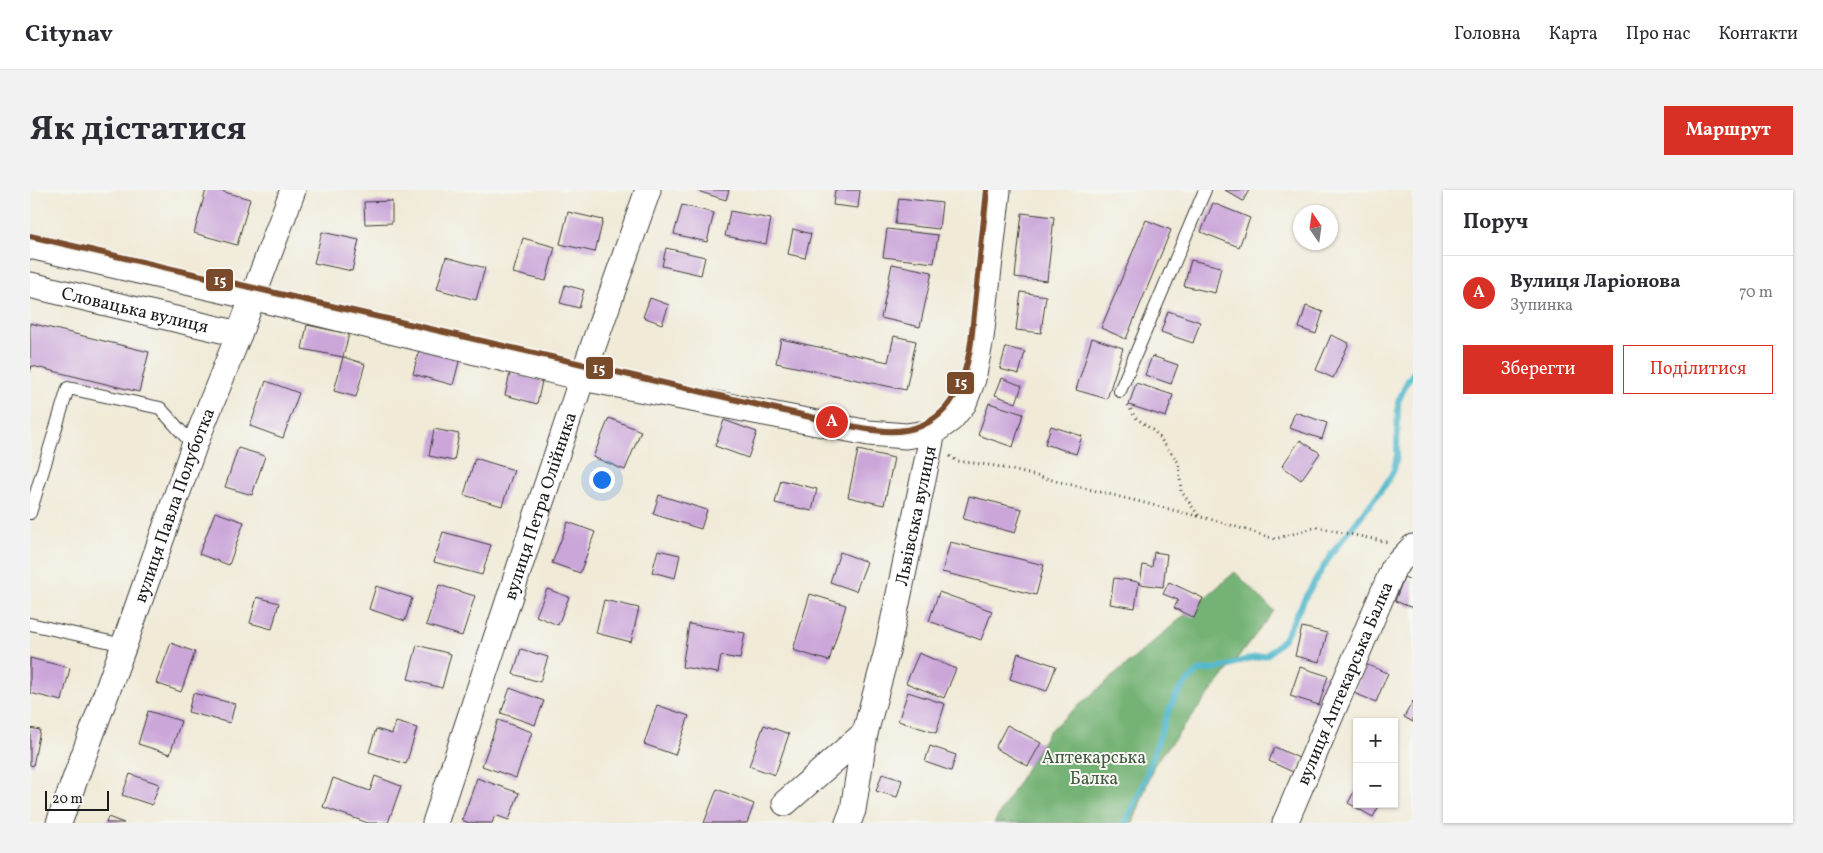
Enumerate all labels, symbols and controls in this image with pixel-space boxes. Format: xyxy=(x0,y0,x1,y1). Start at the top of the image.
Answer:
text: Citynav xyxy=(25,18,113,52)
text: Головна xyxy=(1454,22,1521,47)
text: Карта xyxy=(1549,22,1598,47)
text: Про нас xyxy=(1626,22,1691,47)
text: Контакти xyxy=(1719,22,1798,47)
text: Як дістатися xyxy=(30,106,246,154)
button: Маршрут xyxy=(1664,106,1793,155)
north arrow xyxy=(1293,205,1338,250)
text: Поруч xyxy=(1463,208,1528,237)
line badge: 15 xyxy=(205,268,234,292)
text: Вулиця Ларіонова xyxy=(1510,269,1681,295)
text: 15 xyxy=(214,272,226,291)
street label: Словацька вулиця xyxy=(59,282,211,340)
text: A xyxy=(1473,282,1485,304)
text: 70 m xyxy=(1739,282,1773,304)
text: Зупинка xyxy=(1510,295,1573,317)
button: Зберегти xyxy=(1463,345,1613,394)
button: Поділитися xyxy=(1623,345,1773,394)
line badge: 15 xyxy=(585,356,614,380)
text: 15 xyxy=(593,360,605,379)
line badge: 15 xyxy=(946,371,975,395)
text: 15 xyxy=(955,374,967,393)
pin: A xyxy=(816,403,848,441)
street label: вулиця Павла Полуботка xyxy=(129,405,222,606)
street label: вулиця Петра Олійника xyxy=(499,409,584,603)
street label: Львівська вулиця xyxy=(890,444,944,588)
your location xyxy=(589,467,615,493)
street label: вулиця Аптекарська Балка xyxy=(1292,578,1400,789)
map controls xyxy=(1353,718,1398,808)
button: + xyxy=(1353,718,1398,763)
park label: Аптекарська Балка xyxy=(1042,746,1146,792)
button: − xyxy=(1353,763,1398,808)
scale bar xyxy=(45,788,109,811)
text: 20 m xyxy=(52,790,83,809)

